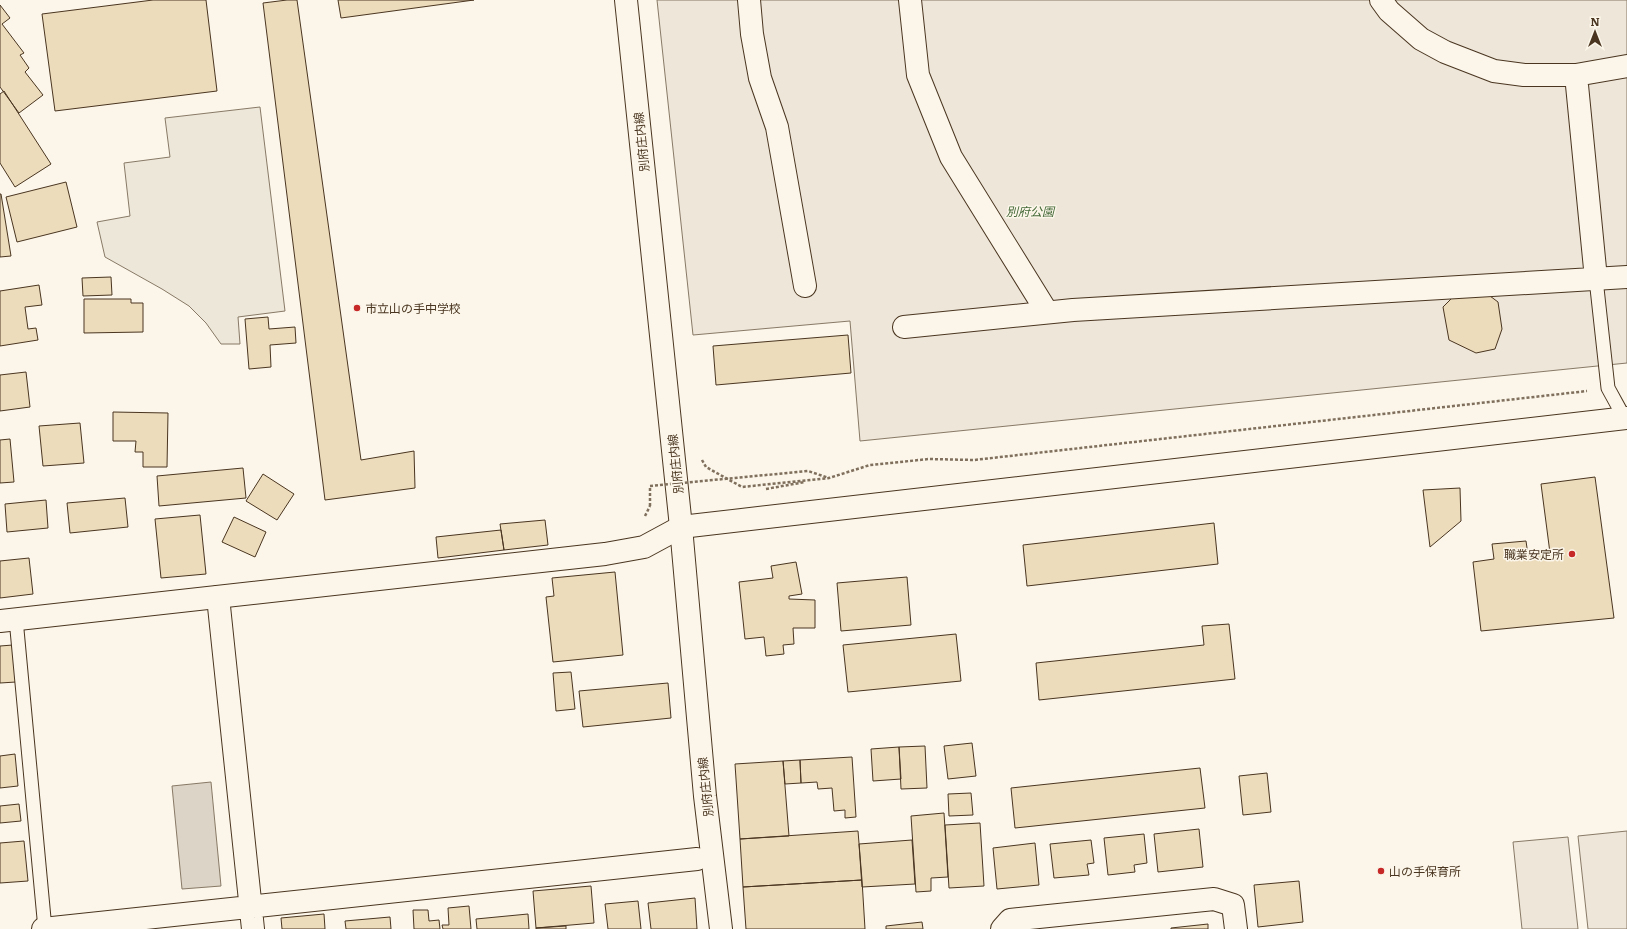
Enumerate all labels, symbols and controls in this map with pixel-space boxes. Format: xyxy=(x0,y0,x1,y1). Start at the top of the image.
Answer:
north arrow xyxy=(1575,12,1615,52)
text: N xyxy=(1590,13,1600,29)
street label: 別府庄内線 xyxy=(629,111,653,173)
park label: 別府公園 xyxy=(1006,202,1056,220)
place label: 市立山の手中学校 xyxy=(365,299,461,317)
marker: 市立山の手中学校 xyxy=(352,303,362,313)
street label: 別府庄内線 xyxy=(663,433,687,495)
place label: 職業安定所 xyxy=(1504,545,1564,563)
marker: 職業安定所 xyxy=(1567,549,1577,559)
street label: 別府庄内線 xyxy=(693,756,717,818)
place label: 山の手保育所 xyxy=(1389,862,1461,880)
marker: 山の手保育所 xyxy=(1376,866,1386,876)

